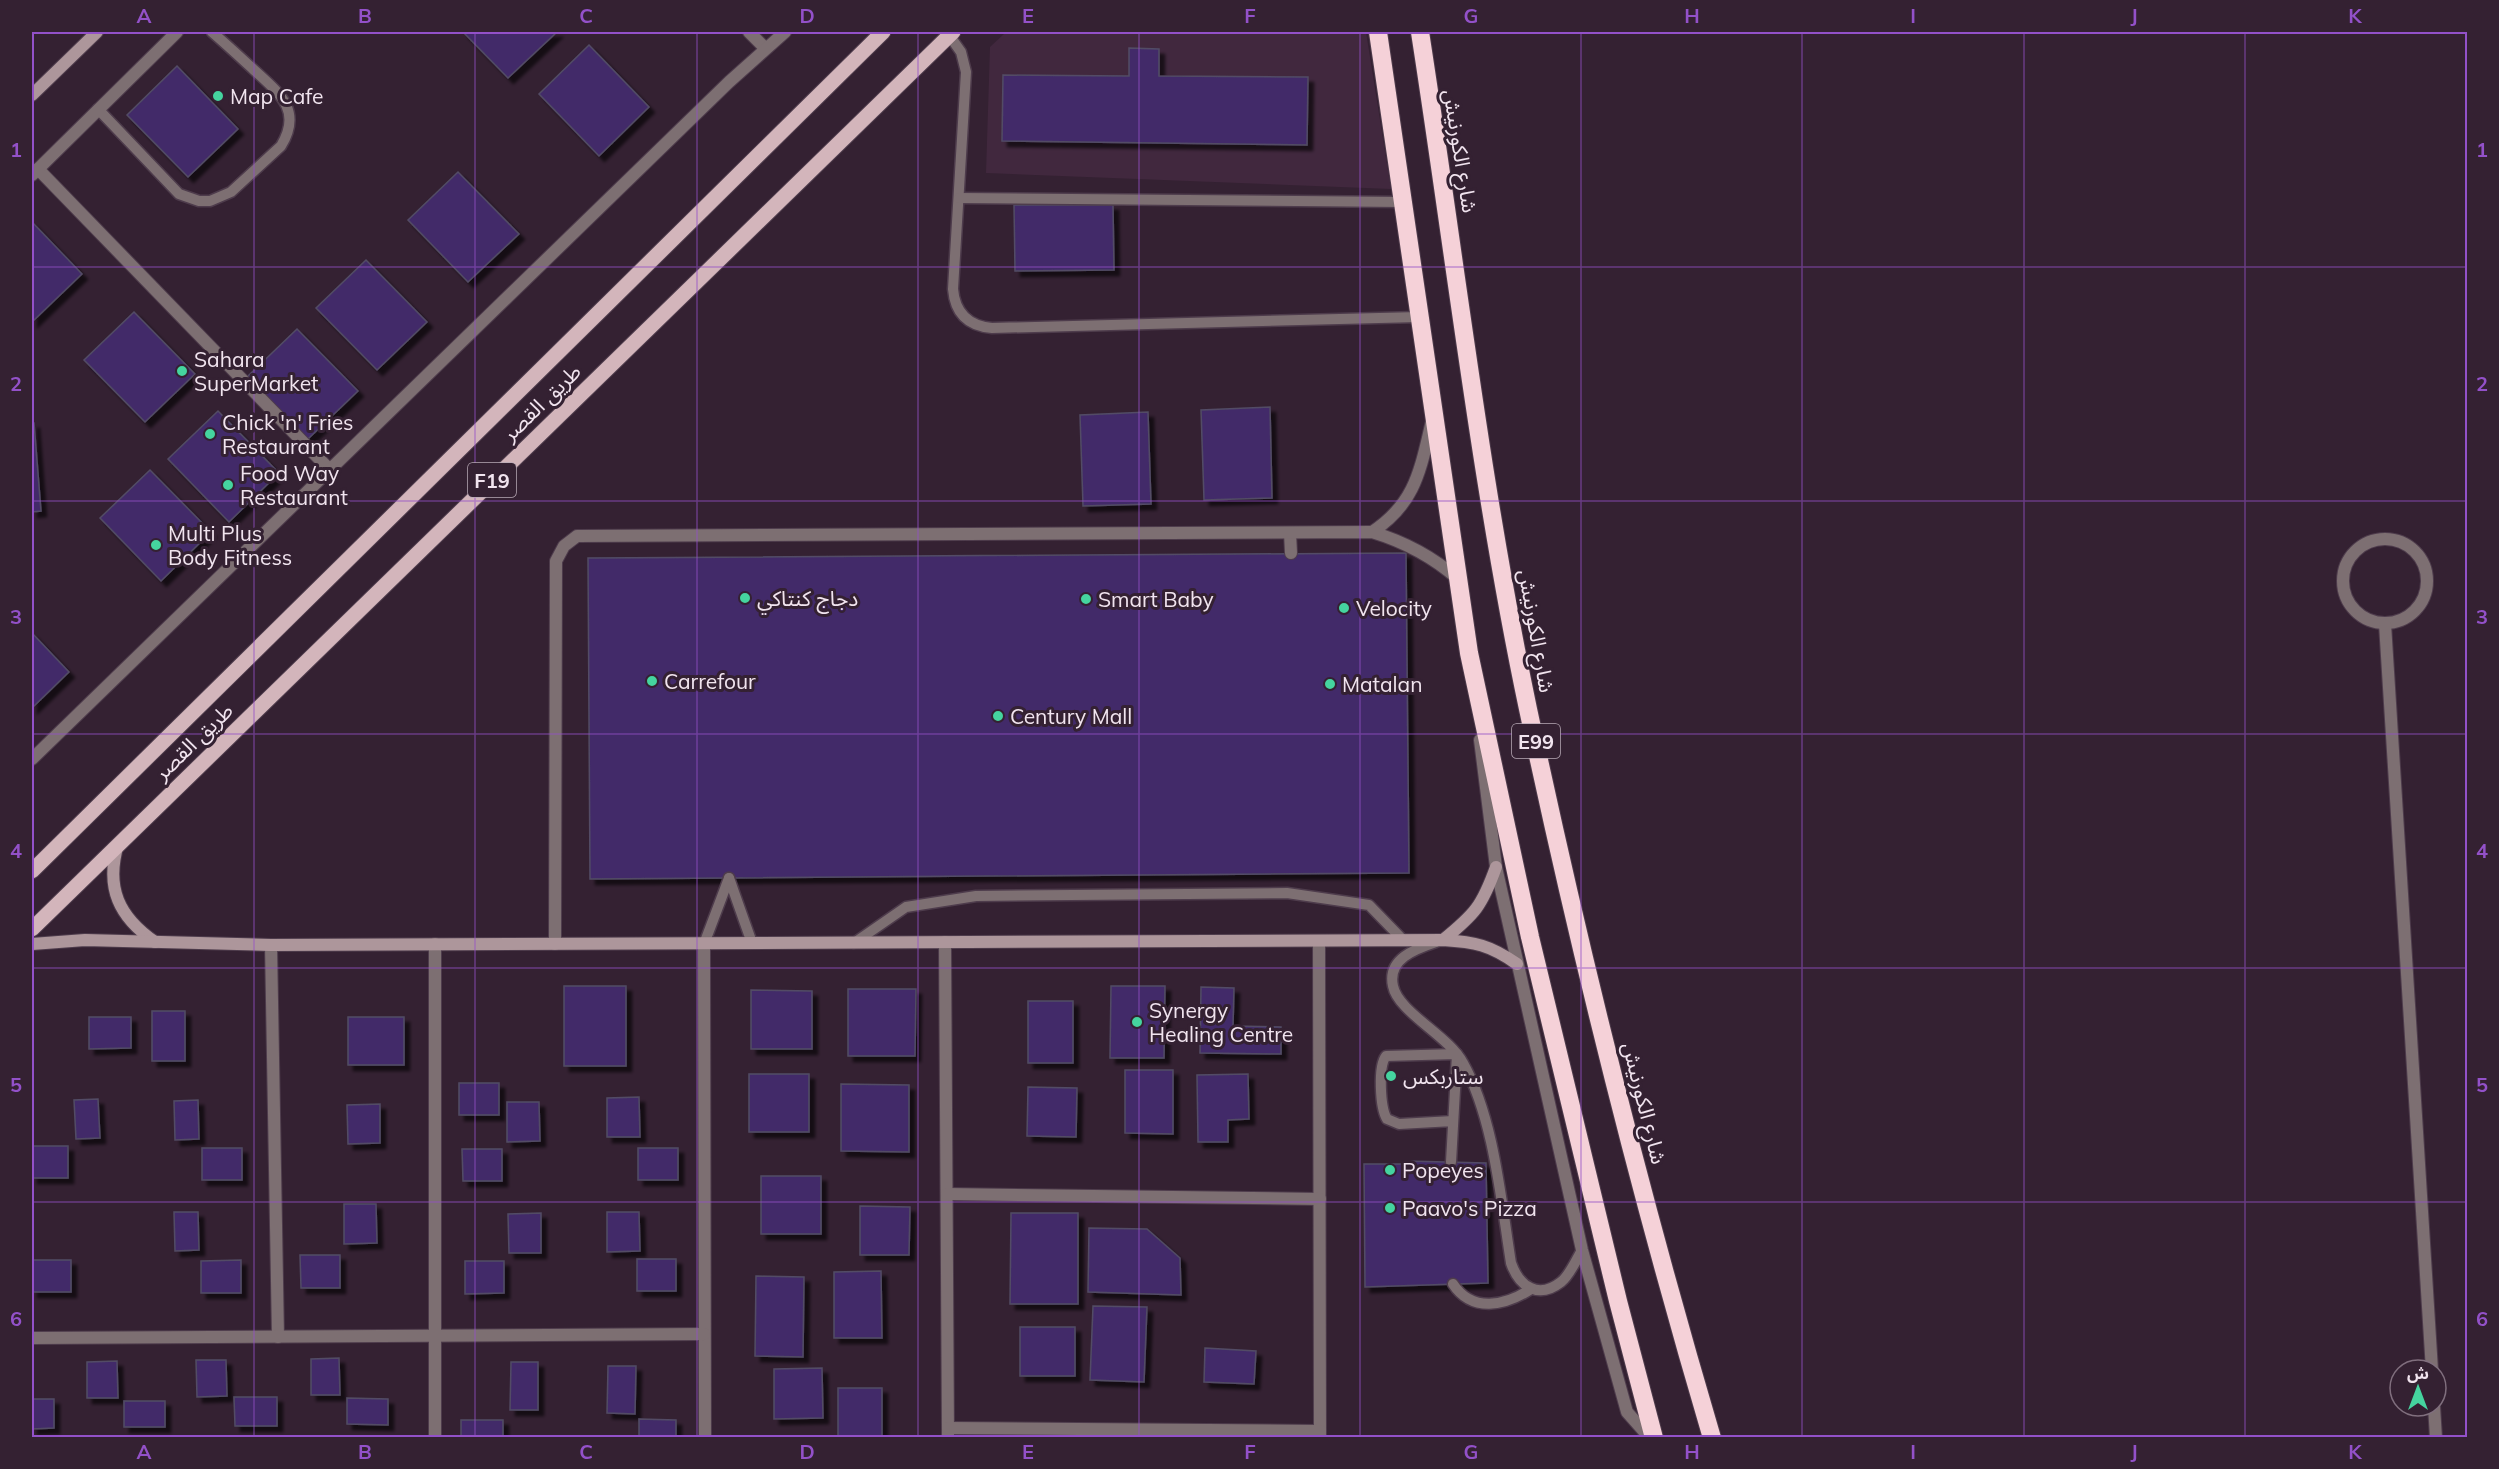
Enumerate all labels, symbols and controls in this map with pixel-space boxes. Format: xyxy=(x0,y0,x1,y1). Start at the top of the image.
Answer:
text: A xyxy=(137,3,152,28)
text: B xyxy=(358,3,372,28)
text: C xyxy=(579,3,593,28)
text: D xyxy=(799,3,815,28)
text: E xyxy=(1022,3,1034,28)
text: F xyxy=(1244,3,1256,28)
text: G xyxy=(1464,3,1478,28)
text: H xyxy=(1684,3,1700,28)
text: I xyxy=(1910,3,1916,28)
text: J xyxy=(2130,3,2138,28)
text: K xyxy=(2348,3,2362,28)
place label: Map Cafe xyxy=(230,83,324,109)
street label: شارع الكورنيش xyxy=(1435,87,1484,215)
marker: Map Cafe xyxy=(211,89,225,103)
text: 1 xyxy=(10,137,22,162)
text: 1 xyxy=(2476,137,2488,162)
place label: Sahara SuperMarket xyxy=(194,346,318,396)
street label: طريق القصر xyxy=(495,358,587,447)
marker: Sahara SuperMarket xyxy=(175,364,189,378)
text: 2 xyxy=(10,371,22,396)
text: 2 xyxy=(2476,371,2488,396)
place label: Chick 'n' Fries Restaurant xyxy=(222,409,353,459)
marker: Chick 'n' Fries Restaurant xyxy=(203,427,217,441)
place label: Food Way Restaurant xyxy=(240,460,348,510)
road number: F19 xyxy=(468,463,516,497)
marker: Food Way Restaurant xyxy=(221,478,235,492)
place label: Multi Plus Body Fitness xyxy=(168,520,292,570)
marker: Multi Plus Body Fitness xyxy=(149,538,163,552)
street label: شارع الكورنيش xyxy=(1510,567,1561,695)
place label: دجاج كنتاكي xyxy=(757,585,858,615)
place label: Smart Baby xyxy=(1098,586,1214,612)
marker: دجاج كنتاكي xyxy=(738,591,752,605)
marker: Smart Baby xyxy=(1079,592,1093,606)
place label: Velocity xyxy=(1356,595,1432,621)
marker: Velocity xyxy=(1337,601,1351,615)
text: 3 xyxy=(10,604,22,629)
text: 3 xyxy=(2476,604,2488,629)
place label: Carrefour xyxy=(664,668,756,694)
place label: Matalan xyxy=(1342,671,1422,697)
marker: Carrefour xyxy=(645,674,659,688)
marker: Matalan xyxy=(1323,677,1337,691)
street label: طريق القصر xyxy=(147,697,239,786)
place label: Century Mall xyxy=(1010,703,1132,729)
marker: Century Mall xyxy=(991,709,1005,723)
road number: E99 xyxy=(1512,724,1560,758)
text: 4 xyxy=(10,838,22,863)
text: 4 xyxy=(2476,838,2488,863)
place label: Synergy Healing Centre xyxy=(1149,997,1293,1047)
marker: Synergy Healing Centre xyxy=(1130,1015,1144,1029)
street label: شارع الكورنيش xyxy=(1614,1039,1673,1167)
place label: ستاربكس xyxy=(1403,1063,1483,1089)
marker: ستاربكس xyxy=(1384,1069,1398,1083)
text: 5 xyxy=(10,1072,22,1097)
text: 5 xyxy=(2476,1072,2488,1097)
place label: Popeyes xyxy=(1402,1157,1484,1183)
marker: Popeyes xyxy=(1383,1163,1397,1177)
place label: Paavo's Pizza xyxy=(1402,1195,1537,1221)
marker: Paavo's Pizza xyxy=(1383,1201,1397,1215)
text: 6 xyxy=(10,1306,22,1331)
text: 6 xyxy=(2476,1306,2488,1331)
north arrow xyxy=(2388,1358,2448,1418)
text: ش xyxy=(2407,1363,2429,1383)
text: A xyxy=(137,1439,152,1464)
text: B xyxy=(358,1439,372,1464)
text: C xyxy=(579,1439,593,1464)
text: D xyxy=(799,1439,815,1464)
text: E xyxy=(1022,1439,1034,1464)
text: F xyxy=(1244,1439,1256,1464)
text: G xyxy=(1464,1439,1478,1464)
text: H xyxy=(1684,1439,1700,1464)
text: I xyxy=(1910,1439,1916,1464)
text: J xyxy=(2130,1439,2138,1464)
text: K xyxy=(2348,1439,2362,1464)

